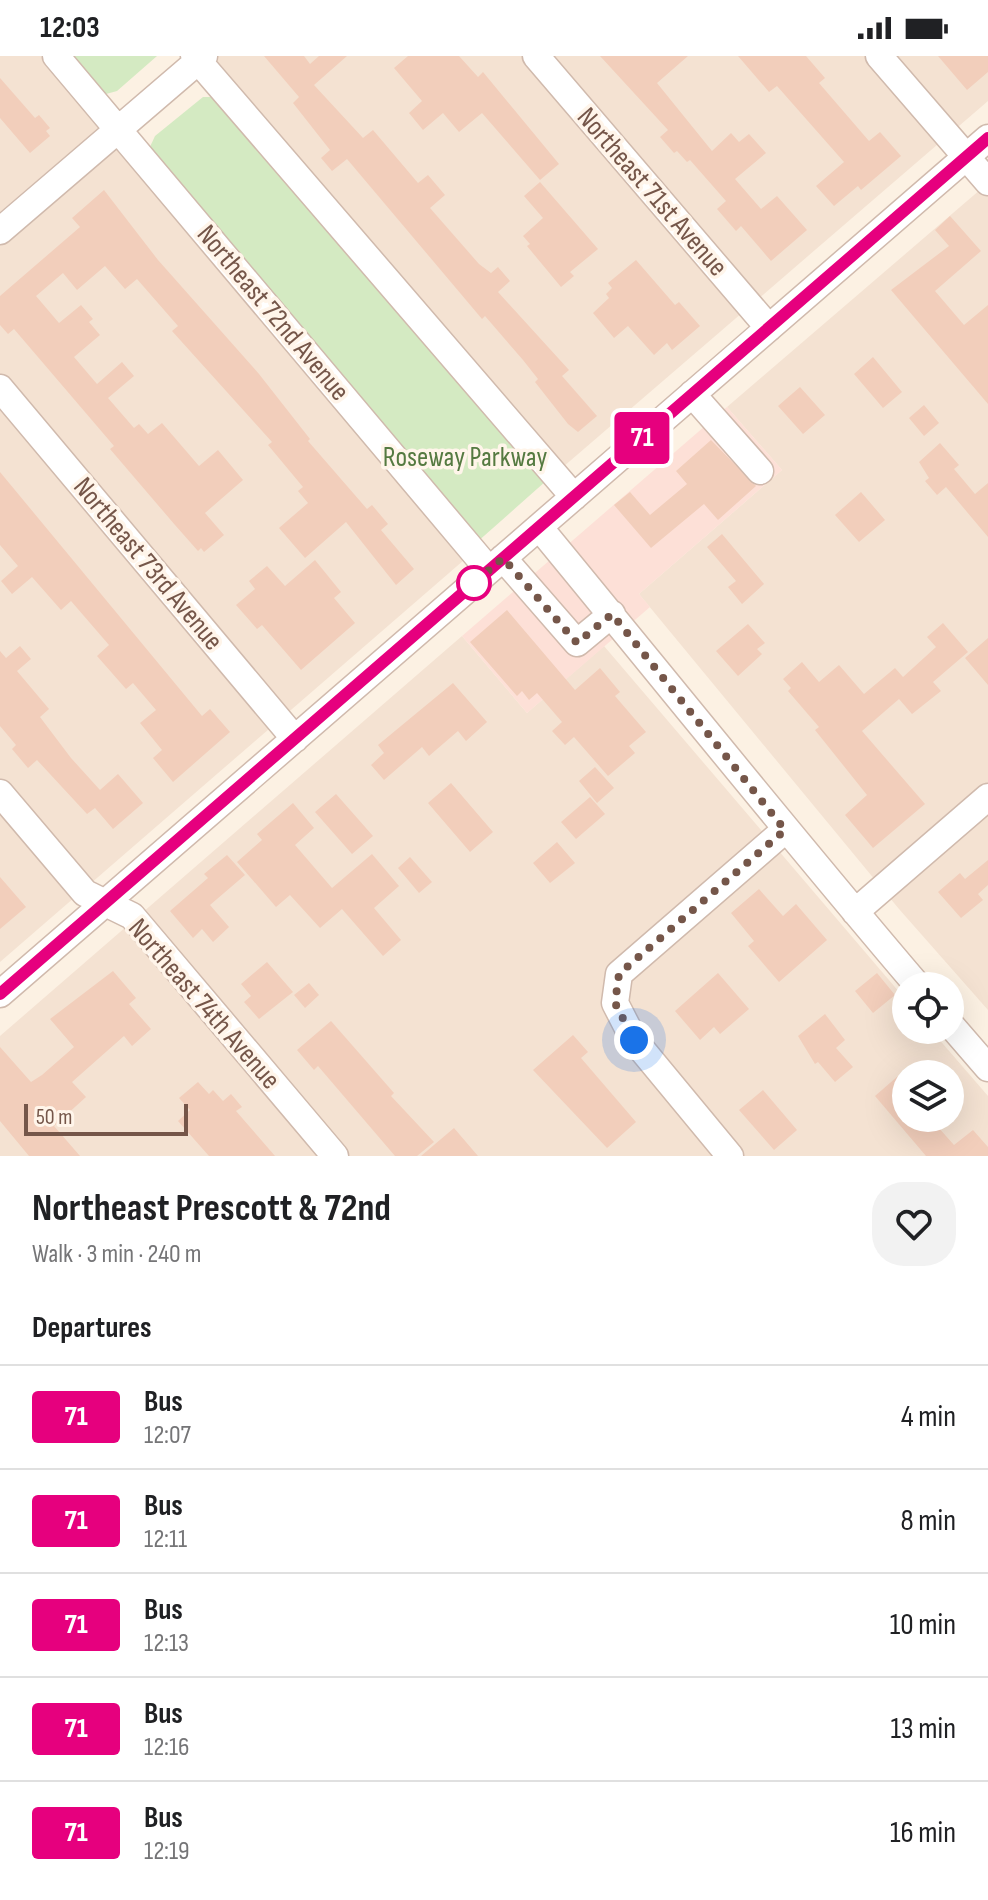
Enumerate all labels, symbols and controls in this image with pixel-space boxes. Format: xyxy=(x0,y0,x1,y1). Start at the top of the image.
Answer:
text: 12:03 xyxy=(40,10,100,46)
street label: Northeast 71st Avenue xyxy=(570,101,734,283)
street label: Northeast 72nd Avenue xyxy=(190,218,356,408)
line badge: 71 xyxy=(606,412,678,464)
text: 71 xyxy=(630,421,654,454)
park label: Roseway Parkway xyxy=(383,441,547,474)
street label: Northeast 73rd Avenue xyxy=(66,471,230,657)
unlabelled marker xyxy=(457,566,491,600)
street label: Northeast 74th Avenue xyxy=(121,912,287,1096)
map controls xyxy=(892,972,964,1132)
button: locate xyxy=(892,972,964,1044)
your location xyxy=(614,1020,654,1060)
button: layers xyxy=(892,1060,964,1132)
scale bar xyxy=(24,1100,188,1136)
text: 50 m xyxy=(36,1104,72,1131)
button: heart xyxy=(872,1182,956,1266)
text: Northeast Prescott & 72nd xyxy=(32,1186,391,1231)
text: Walk · 3 min · 240 m xyxy=(32,1239,201,1270)
text: Departures xyxy=(32,1310,152,1346)
text: Bus xyxy=(144,1384,183,1420)
text: 4 min xyxy=(901,1399,956,1435)
text: 71 xyxy=(64,1400,88,1433)
text: 12:07 xyxy=(144,1420,191,1451)
text: Bus xyxy=(144,1488,183,1524)
text: 8 min xyxy=(900,1503,956,1539)
text: 71 xyxy=(64,1504,88,1537)
text: 12:11 xyxy=(144,1524,187,1555)
text: Bus xyxy=(144,1592,183,1628)
text: 10 min xyxy=(890,1607,956,1643)
text: 71 xyxy=(64,1608,88,1641)
text: 12:13 xyxy=(144,1628,189,1659)
text: Bus xyxy=(144,1696,183,1732)
text: 13 min xyxy=(890,1711,956,1747)
text: 71 xyxy=(64,1712,88,1745)
text: 12:16 xyxy=(144,1732,190,1763)
text: Bus xyxy=(144,1800,183,1836)
text: 16 min xyxy=(890,1815,956,1851)
text: 71 xyxy=(64,1816,88,1849)
text: 12:19 xyxy=(144,1836,190,1867)

